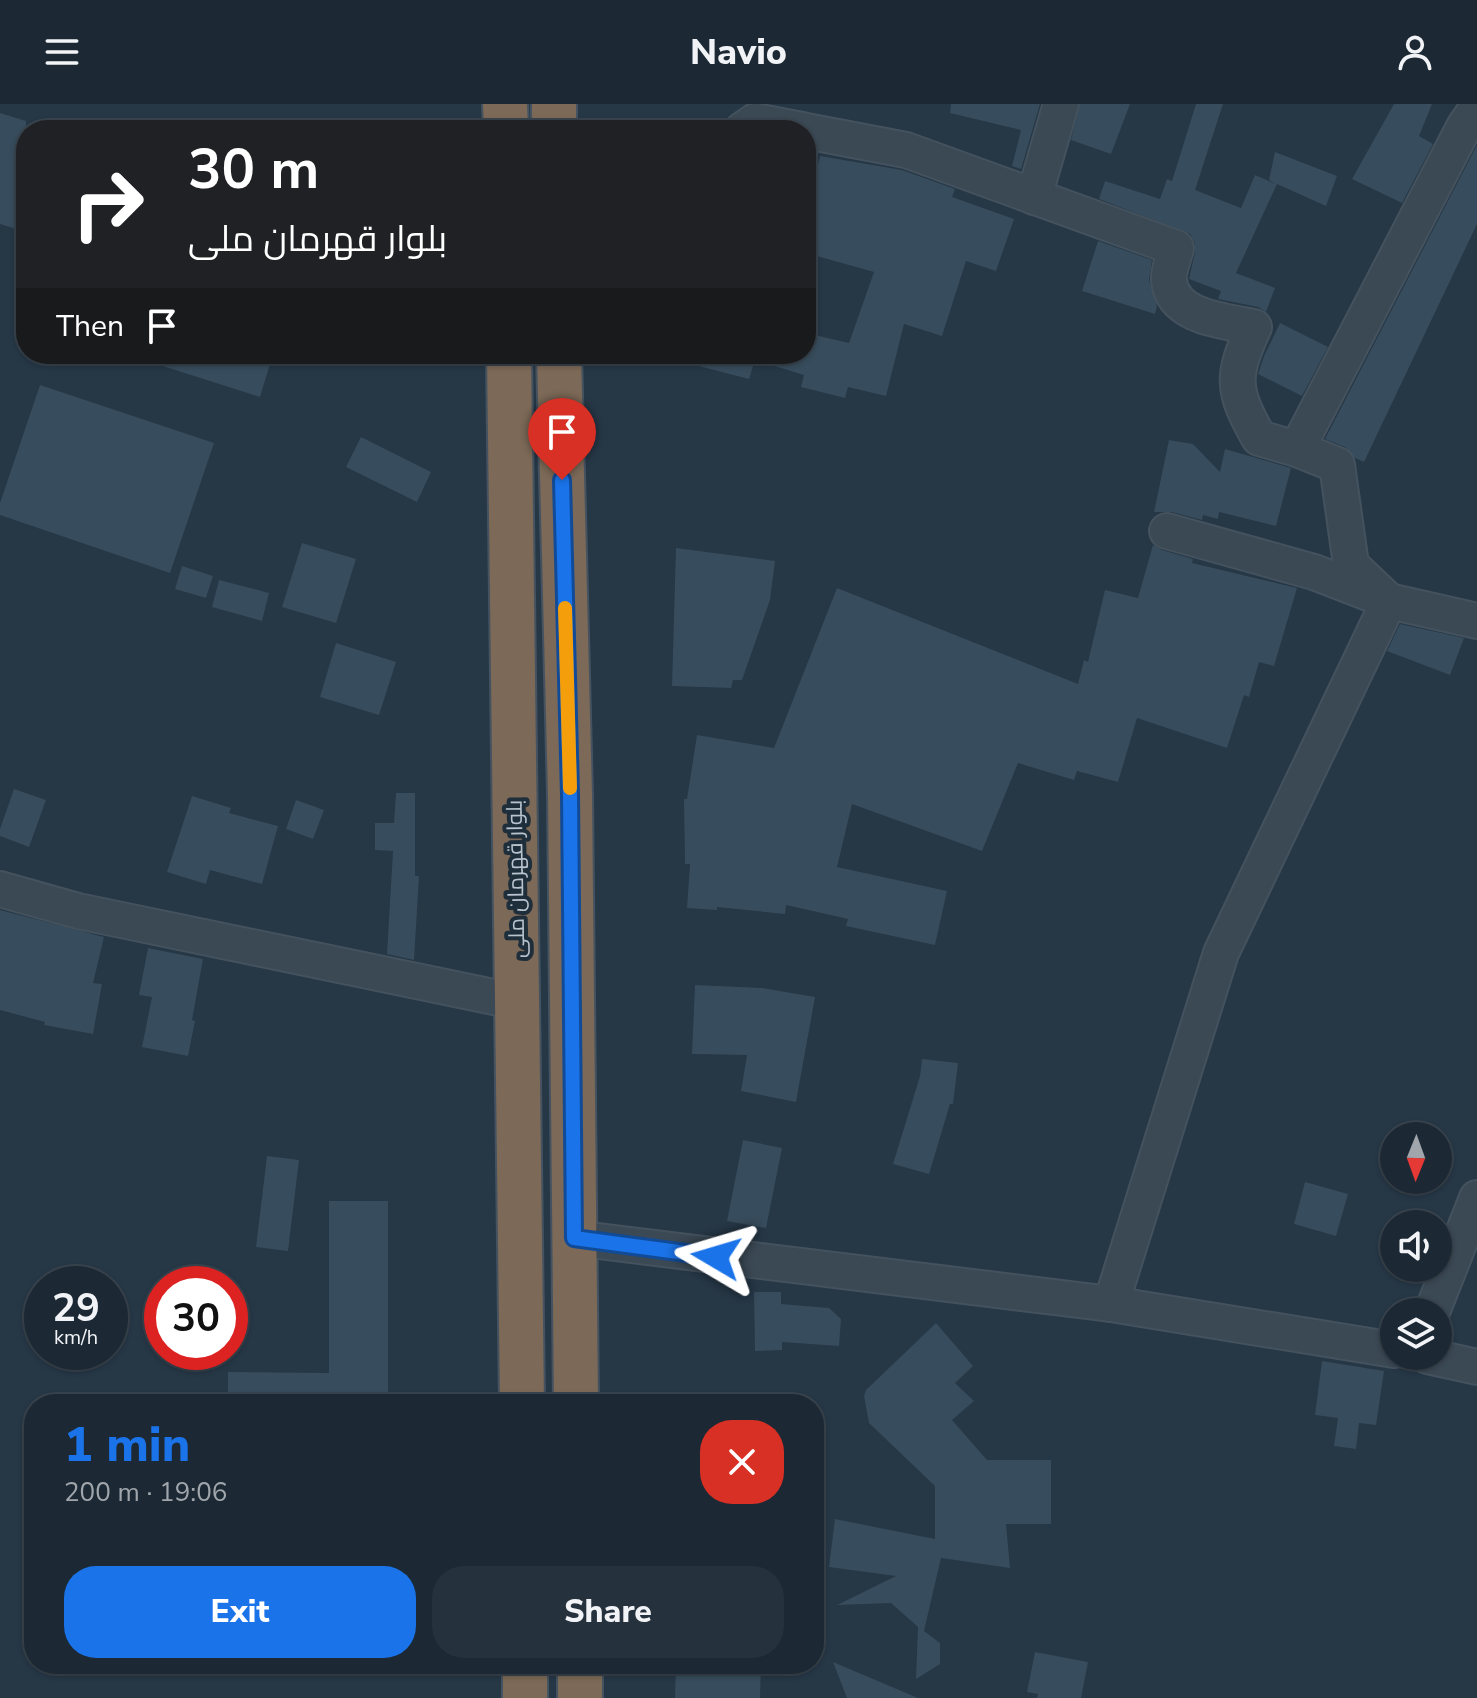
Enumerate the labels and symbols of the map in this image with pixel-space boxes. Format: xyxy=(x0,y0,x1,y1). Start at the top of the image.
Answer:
pin xyxy=(528,398,596,480)
street label: بلوار قهرمان ملی xyxy=(500,800,532,958)
north arrow xyxy=(1380,1122,1452,1194)
position arrow xyxy=(674,1215,758,1299)
speed limit sign: 30 xyxy=(144,1266,248,1370)

